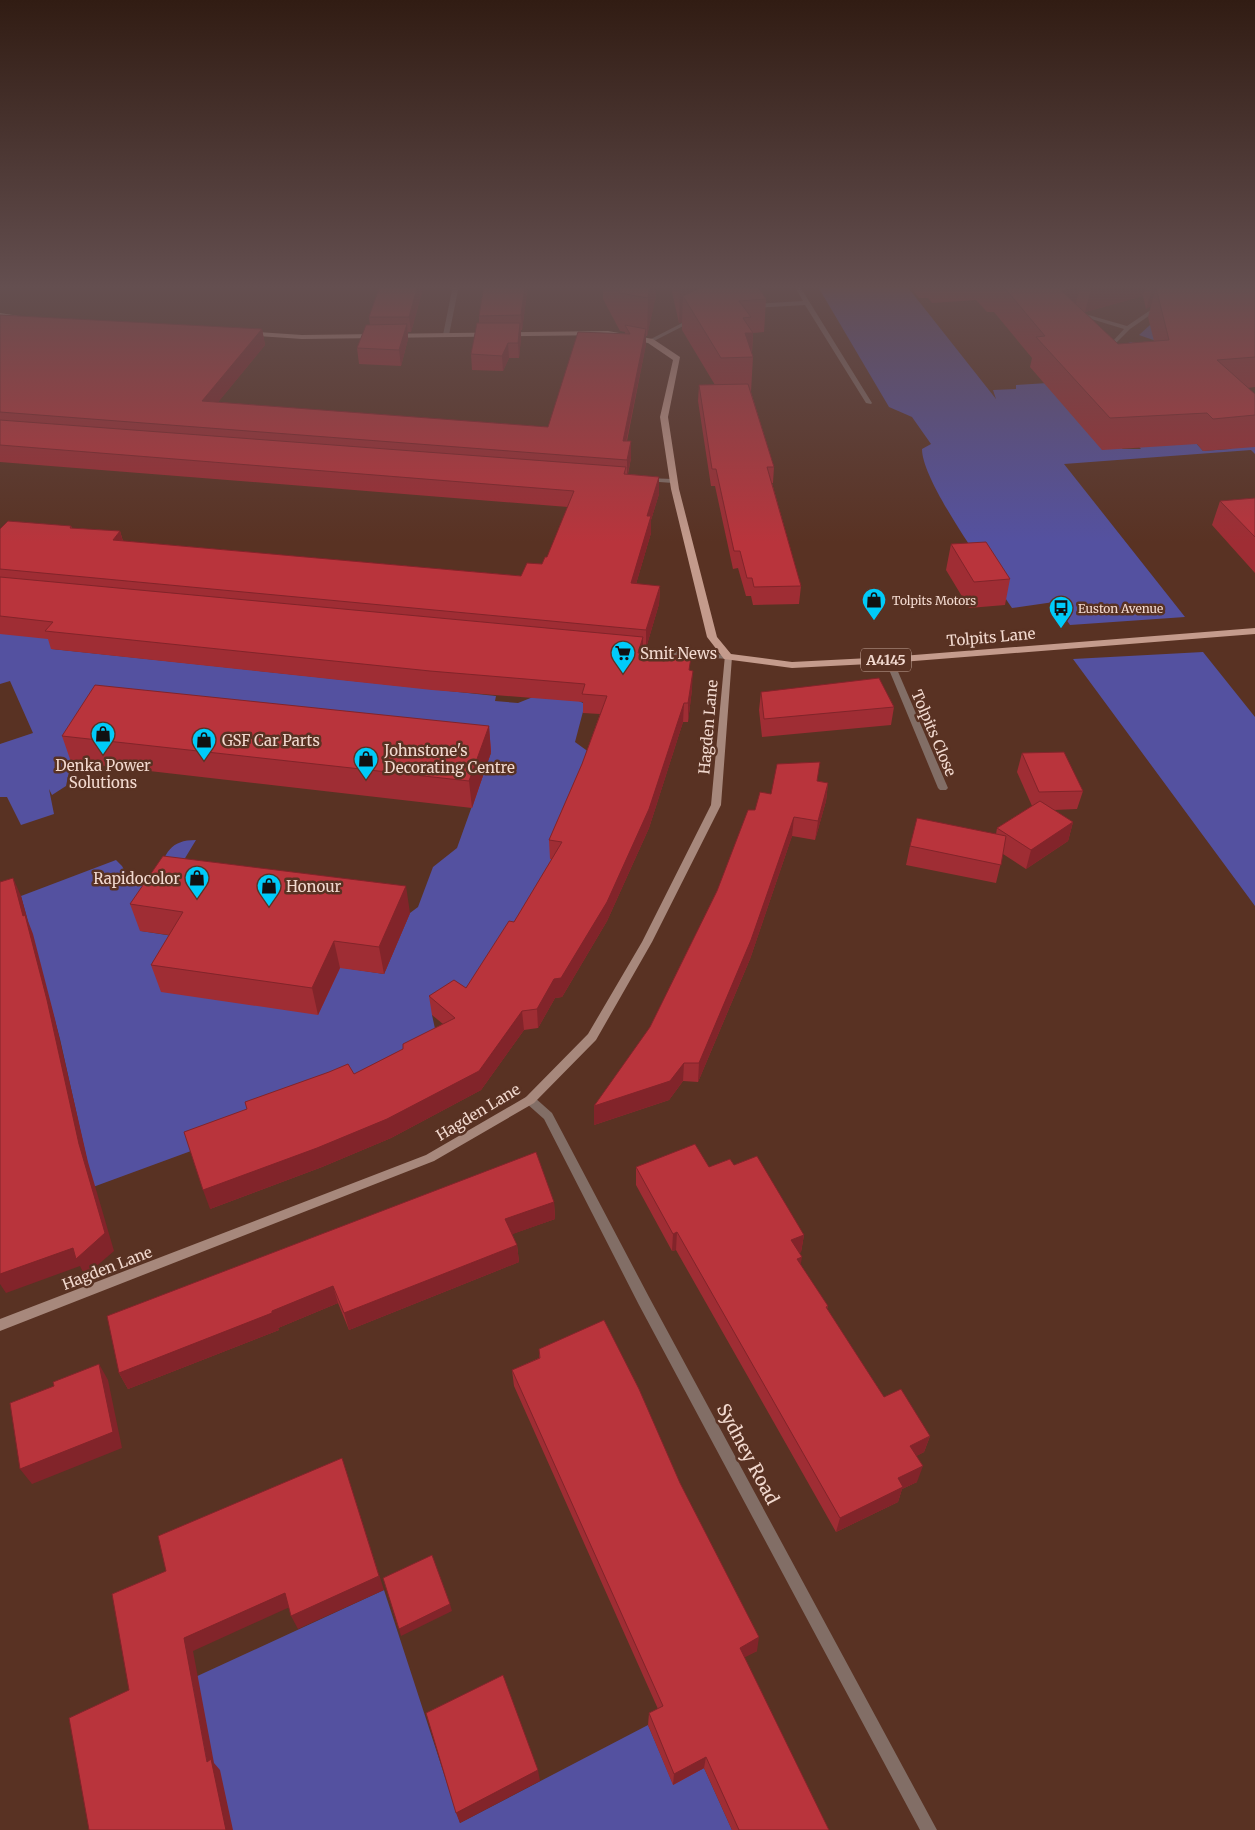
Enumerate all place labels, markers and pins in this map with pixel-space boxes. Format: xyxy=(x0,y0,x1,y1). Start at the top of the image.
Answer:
shop icon: Tolpits Motors xyxy=(861,587,887,621)
place label: Tolpits Motors xyxy=(892,593,976,608)
bus stop icon: Euston Avenue xyxy=(1048,595,1074,629)
place label: Euston Avenue xyxy=(1078,601,1163,616)
supermarket icon: Smit News xyxy=(610,640,636,674)
place label: Smit News xyxy=(640,644,717,663)
shop icon: Denka Power Solutions xyxy=(90,721,116,755)
shop icon: GSF Car Parts xyxy=(191,727,217,761)
place label: GSF Car Parts xyxy=(222,731,320,750)
place label: Johnstone's Decorating Centre xyxy=(383,741,515,777)
shop icon: Johnstone's Decorating Centre xyxy=(353,746,379,780)
place label: Denka Power Solutions xyxy=(55,756,151,792)
shop icon: Rapidocolor xyxy=(184,865,210,899)
place label: Rapidocolor xyxy=(93,869,180,888)
shop icon: Honour xyxy=(256,873,282,907)
place label: Honour xyxy=(286,877,342,896)

